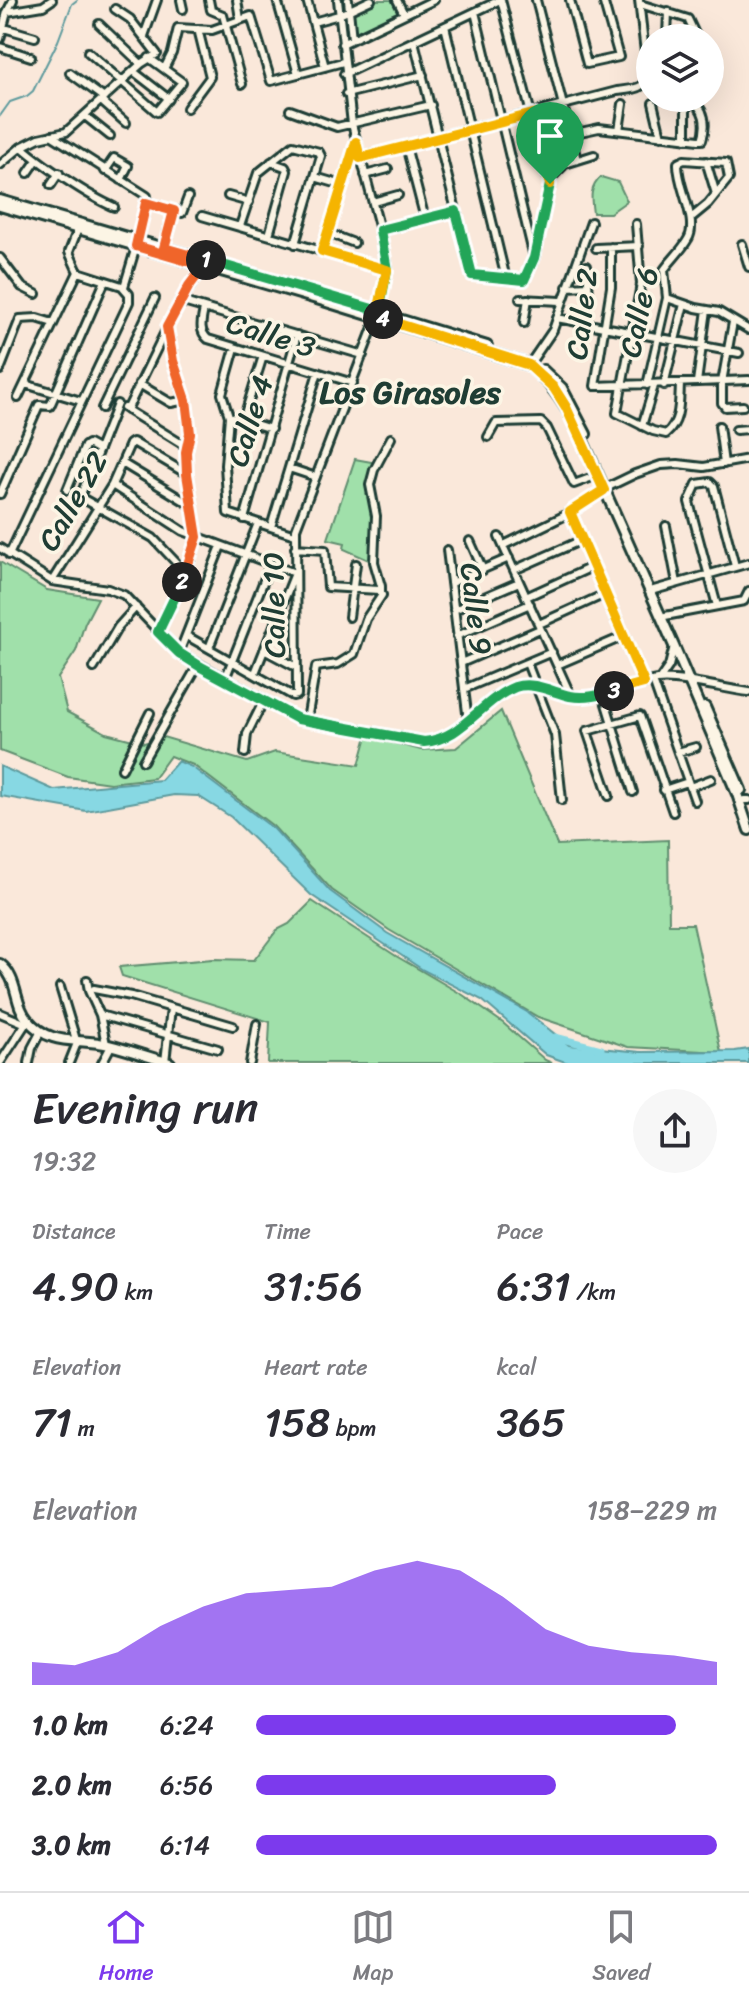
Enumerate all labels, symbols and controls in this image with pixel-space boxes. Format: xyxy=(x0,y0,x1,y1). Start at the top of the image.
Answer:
map controls xyxy=(636,24,724,112)
button: layers xyxy=(636,24,724,112)
pin xyxy=(516,102,584,184)
icon: arrive xyxy=(528,114,572,158)
pin: 1 xyxy=(186,240,226,280)
text: 1 xyxy=(201,240,211,279)
street label: Calle 6 xyxy=(603,262,675,362)
street label: Calle 2 xyxy=(550,265,614,363)
street label: Calle 3 xyxy=(220,296,322,374)
pin: 4 xyxy=(363,299,403,339)
text: 4 xyxy=(376,299,390,338)
district label: Los Girasoles xyxy=(319,364,502,421)
street label: Calle 4 xyxy=(211,369,289,473)
street label: Calle 22 xyxy=(22,440,124,562)
street label: Calle 10 xyxy=(246,552,302,658)
street label: Calle 9 xyxy=(444,560,508,658)
pin: 2 xyxy=(162,562,202,602)
text: 2 xyxy=(176,562,188,601)
pin: 3 xyxy=(594,671,634,711)
text: 3 xyxy=(608,671,620,710)
text: Evening run xyxy=(32,1069,258,1147)
button: share xyxy=(633,1089,717,1173)
text: 19:32 xyxy=(32,1138,96,1184)
text: Distance xyxy=(32,1212,116,1251)
text: Time xyxy=(264,1212,311,1251)
text: Pace xyxy=(497,1212,543,1251)
text: 4.90 xyxy=(32,1251,119,1322)
text: 31:56 xyxy=(264,1251,363,1322)
text: 6:31 xyxy=(497,1251,571,1322)
text: km xyxy=(119,1273,153,1312)
text: /km xyxy=(571,1273,616,1312)
text: Elevation xyxy=(32,1348,121,1387)
text: Heart rate xyxy=(264,1348,368,1387)
text: kcal xyxy=(497,1348,537,1387)
text: 71 xyxy=(32,1387,72,1458)
text: 158 xyxy=(264,1387,330,1458)
text: 365 xyxy=(497,1387,566,1458)
text: m xyxy=(72,1409,95,1448)
text: bpm xyxy=(330,1409,376,1448)
text: Elevation xyxy=(32,1487,137,1533)
text: 158–229 m xyxy=(587,1487,717,1533)
text: 1.0 km xyxy=(32,1702,108,1748)
text: 6:24 xyxy=(160,1702,214,1748)
text: 2.0 km xyxy=(32,1762,112,1808)
text: 6:56 xyxy=(160,1762,213,1808)
text: 3.0 km xyxy=(32,1822,111,1868)
text: 6:14 xyxy=(160,1822,210,1868)
tab: Home xyxy=(99,1905,154,1992)
tab: Map xyxy=(351,1905,395,1992)
tab: Saved xyxy=(592,1905,650,1992)

